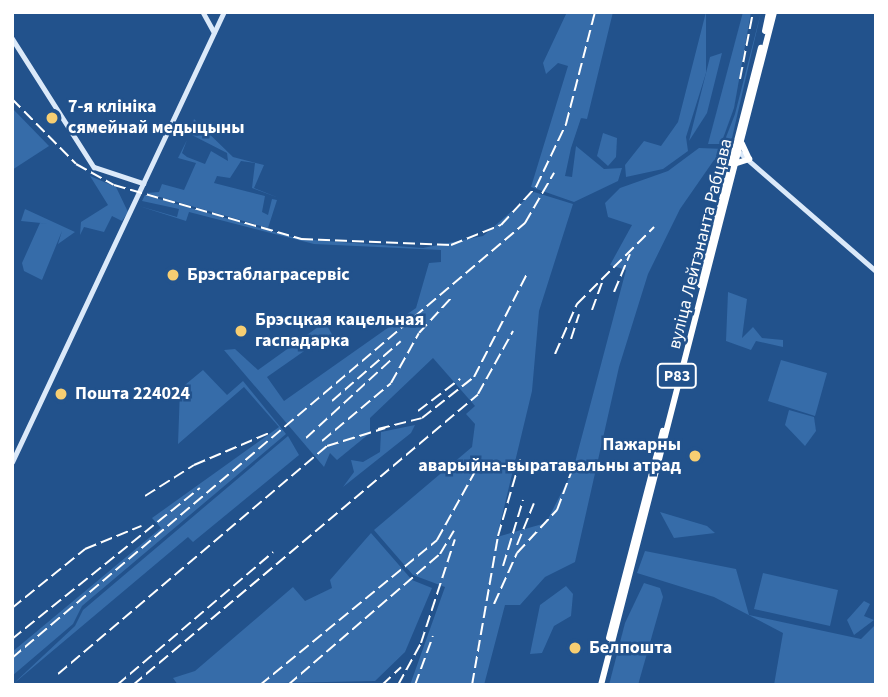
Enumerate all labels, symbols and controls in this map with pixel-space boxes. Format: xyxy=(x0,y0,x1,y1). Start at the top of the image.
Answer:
place label: 7-я клініка сямейнай медыцыны xyxy=(68,97,245,140)
marker: 7-я клініка сямейнай медыцыны xyxy=(42,108,62,128)
street label: вуліца Лейтэнанта Рабцава xyxy=(664,136,738,352)
place label: Брэстаблаграсервіс xyxy=(187,264,350,286)
marker: Брэстаблаграсервіс xyxy=(165,267,181,283)
place label: Брэсцкая кацельная гаспадарка xyxy=(255,310,424,352)
marker: Брэсцкая кацельная гаспадарка xyxy=(233,323,249,339)
road number: Р83 xyxy=(656,364,698,388)
place label: Пошта 224024 xyxy=(75,383,190,405)
marker: Пошта 224024 xyxy=(53,386,69,402)
place label: Пажарны аварыйна-выратавальны атрад xyxy=(418,435,681,478)
marker: Пажарны аварыйна-выратавальны атрад xyxy=(687,448,703,464)
place label: Белпошта xyxy=(589,637,672,659)
marker: Белпошта xyxy=(567,640,583,656)

